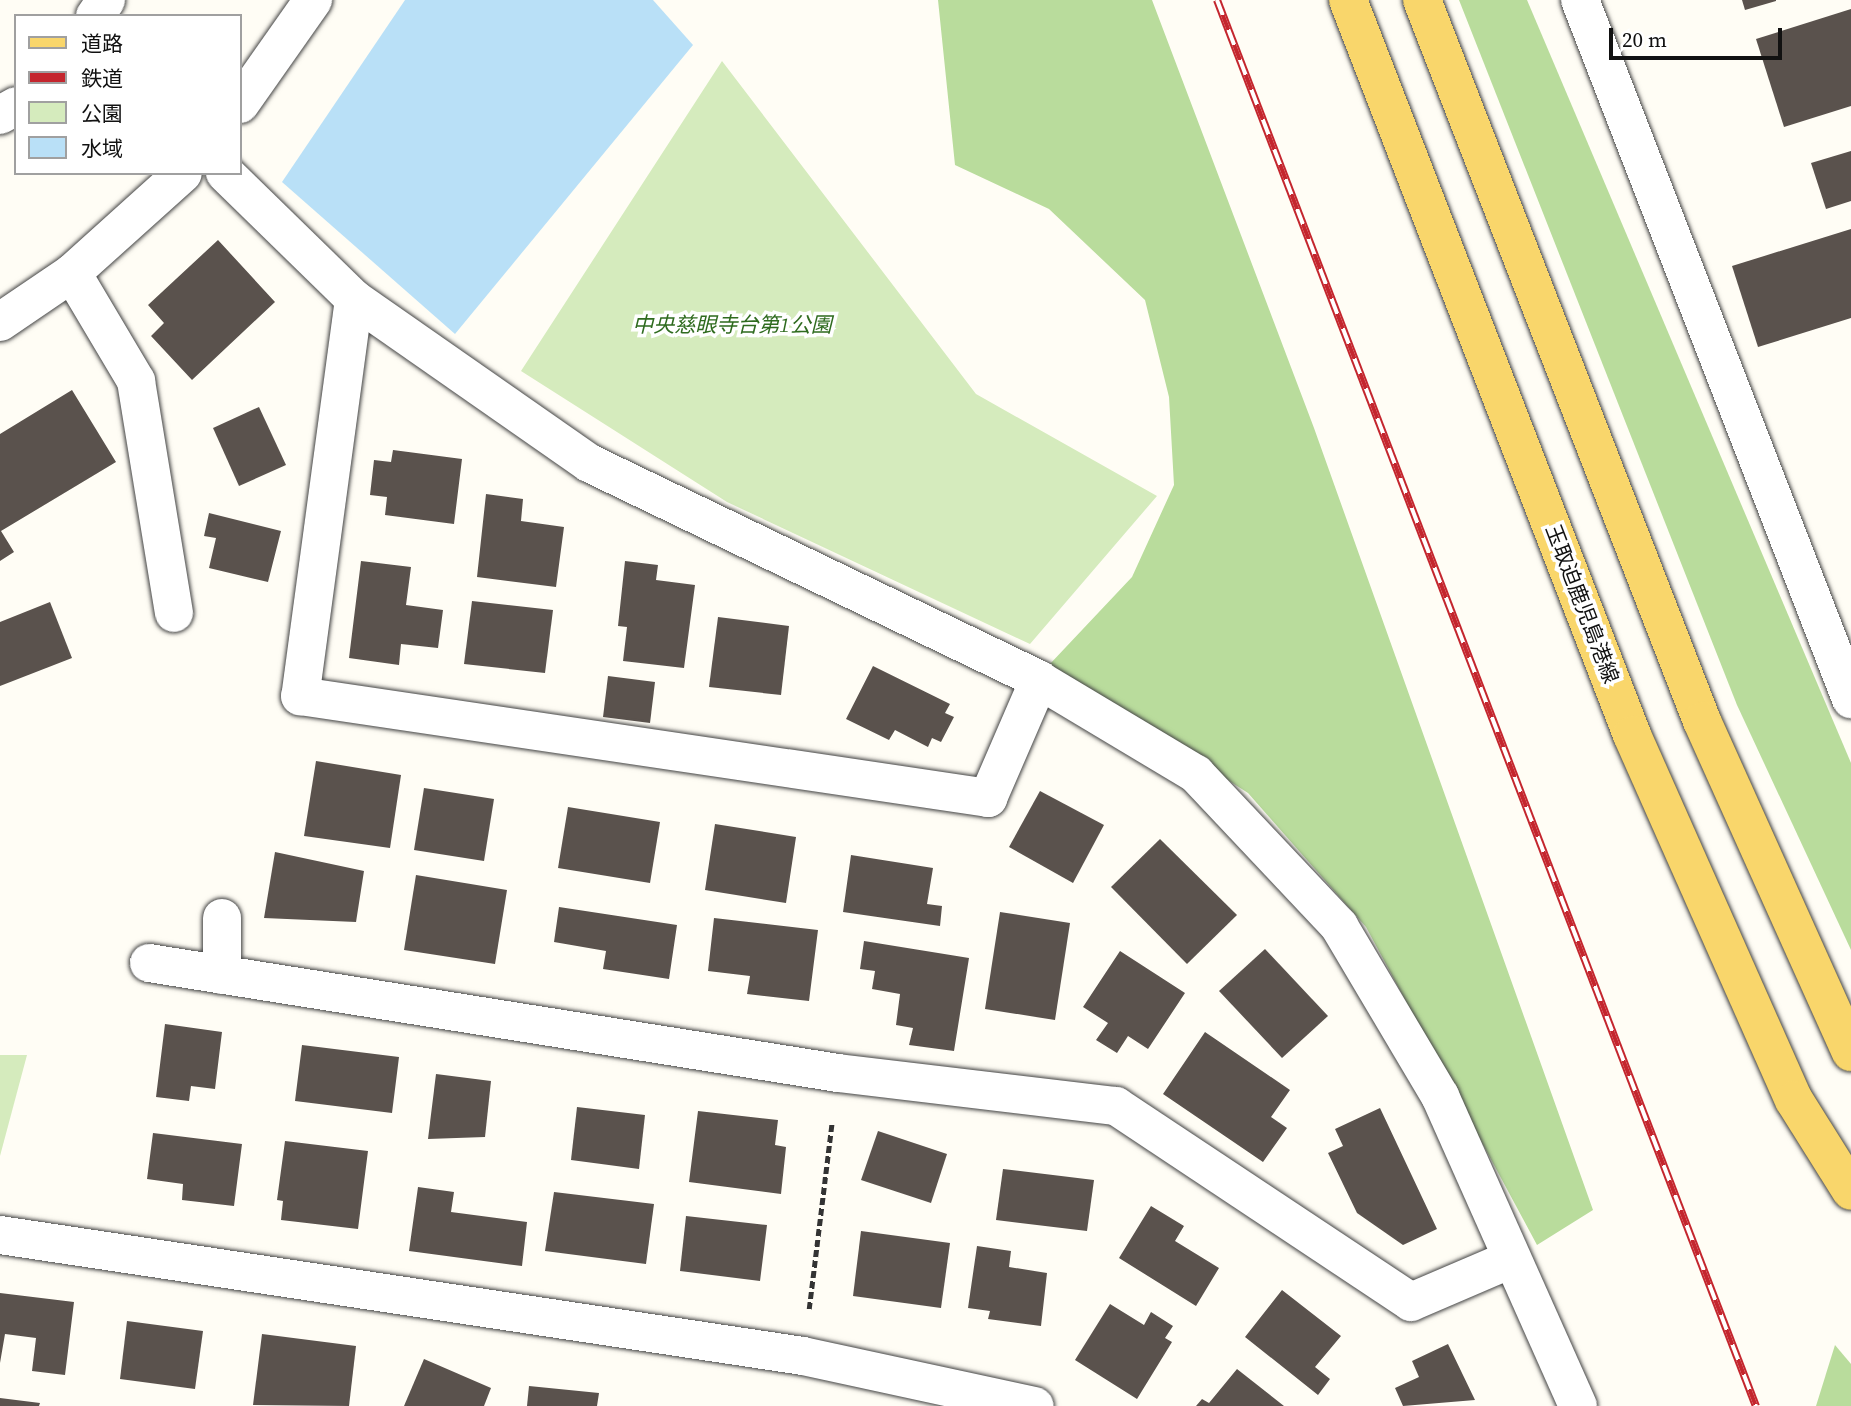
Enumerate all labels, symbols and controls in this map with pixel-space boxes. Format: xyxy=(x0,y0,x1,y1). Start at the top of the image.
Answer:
legend xyxy=(14,14,242,175)
scale bar xyxy=(1613,14,1786,58)
text: 20 m xyxy=(1622,25,1667,54)
text: 道路 xyxy=(81,29,123,58)
text: 鉄道 xyxy=(81,64,123,93)
text: 公園 xyxy=(81,99,123,128)
text: 水域 xyxy=(81,134,123,163)
park label: 中央慈眼寺台第1公園 xyxy=(632,312,832,338)
street label: 玉取迫鹿児島港線 xyxy=(1540,521,1624,687)

